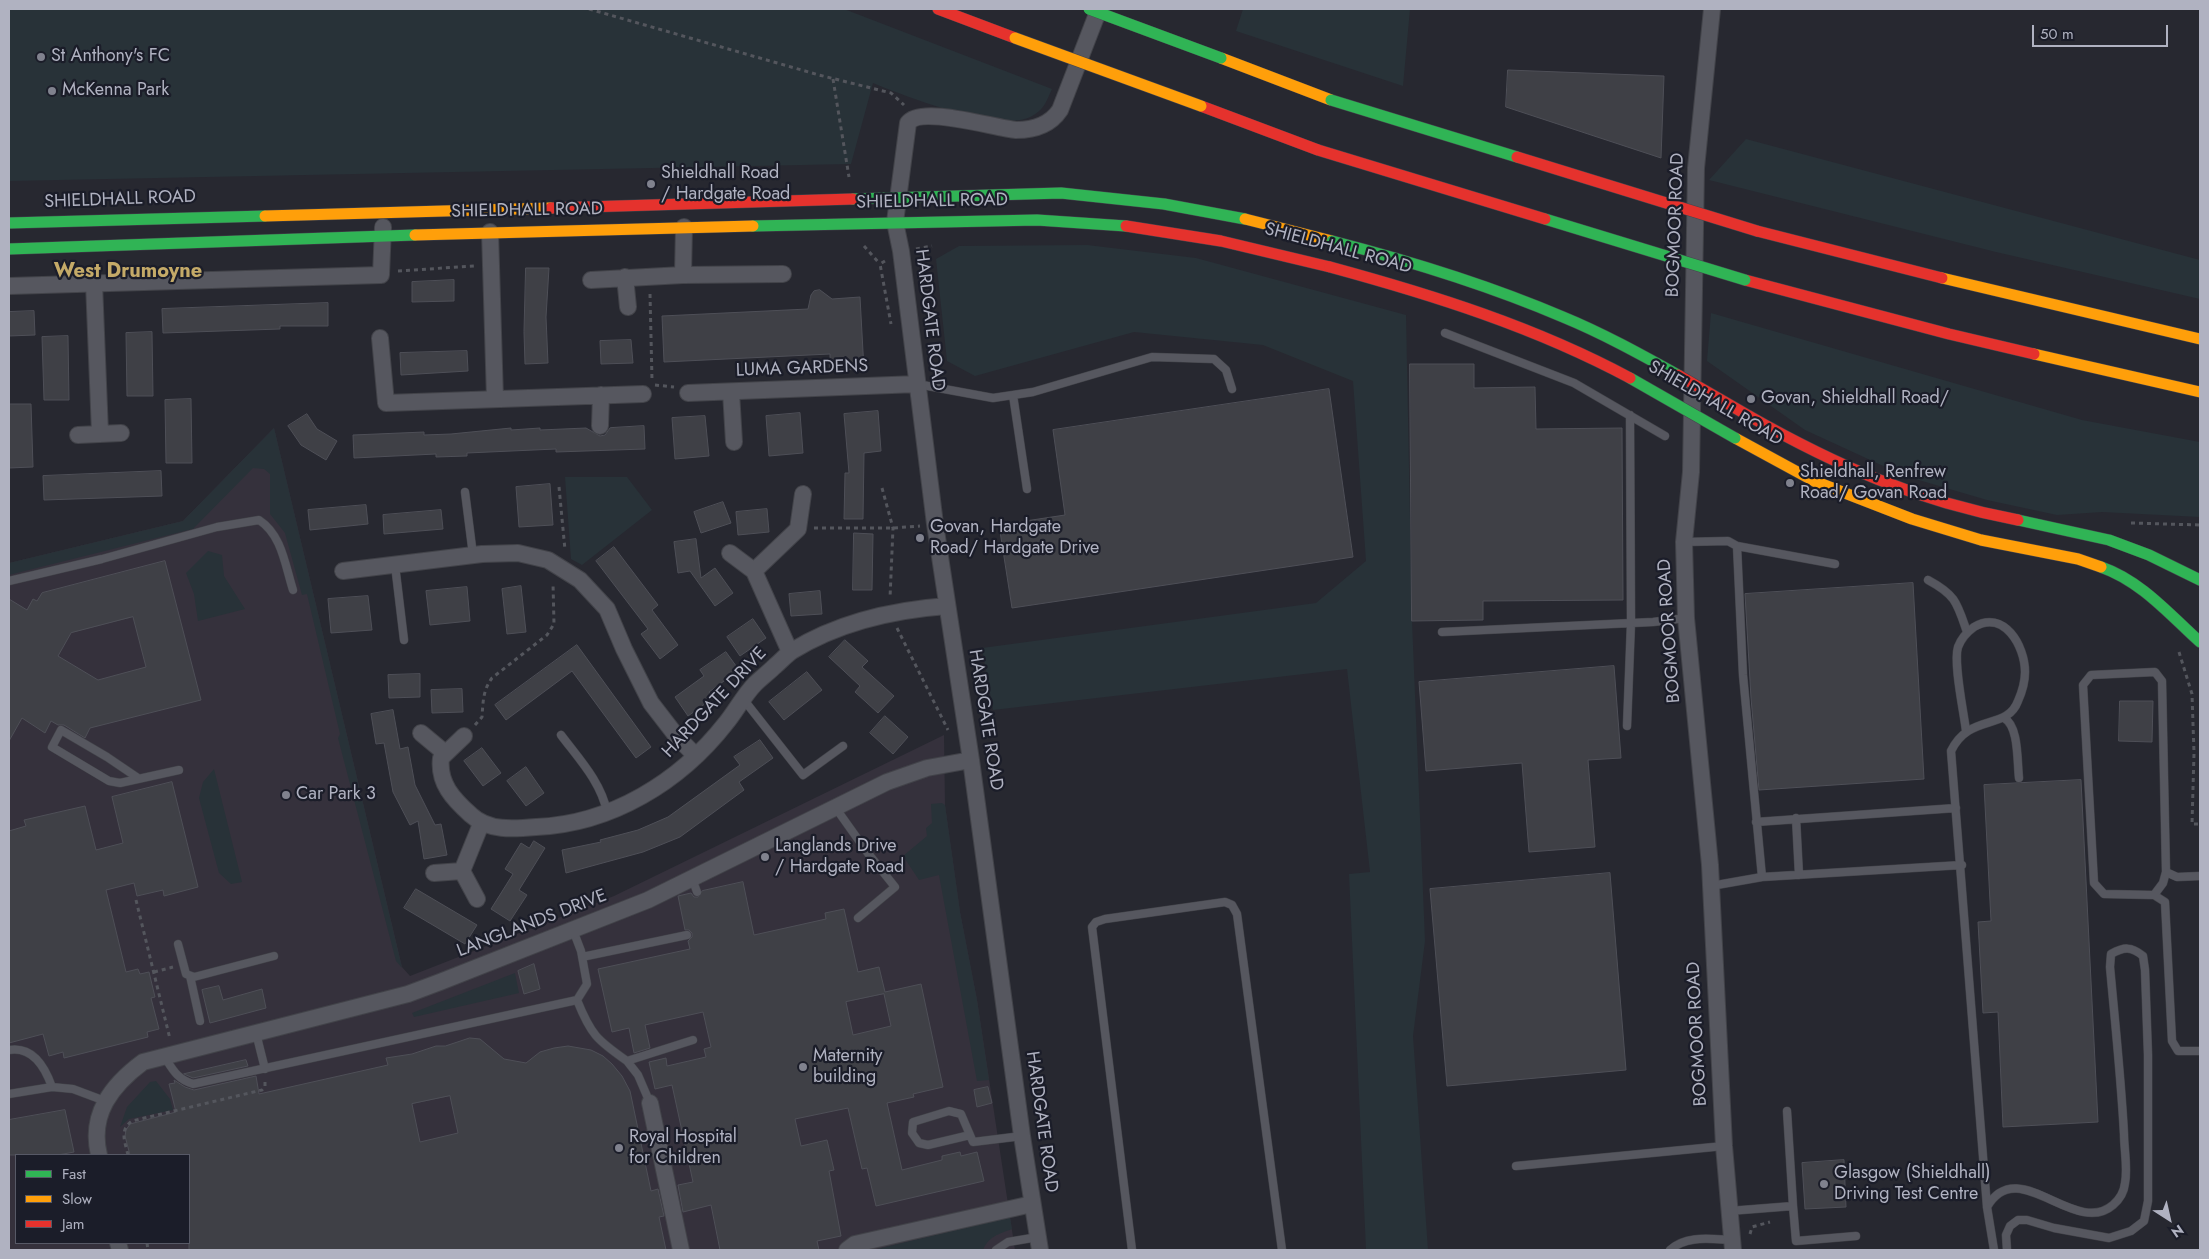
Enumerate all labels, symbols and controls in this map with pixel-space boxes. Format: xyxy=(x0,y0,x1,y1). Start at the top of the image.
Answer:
scale bar xyxy=(2034,15,2170,47)
text: 50 m xyxy=(2040,23,2074,45)
place label: St Anthony's FC xyxy=(51,46,170,68)
marker: St Anthony's FC xyxy=(35,51,47,63)
place label: McKenna Park xyxy=(62,80,169,102)
marker: McKenna Park xyxy=(46,85,58,97)
street label: BOGMOOR ROAD xyxy=(1663,152,1689,298)
place label: Shieldhall Road / Hardgate Road xyxy=(661,163,790,205)
marker: Shieldhall Road / Hardgate Road xyxy=(645,178,657,190)
street label: SHIELDHALL ROAD xyxy=(44,187,196,213)
street label: SHIELDHALL ROAD xyxy=(856,190,1008,214)
street label: SHIELDHALL ROAD xyxy=(451,199,603,223)
street label: SHIELDHALL ROAD xyxy=(1262,219,1414,279)
street label: HARDGATE ROAD xyxy=(910,248,948,392)
district label: West Drumoyne xyxy=(54,260,202,284)
street label: LUMA GARDENS xyxy=(735,356,869,382)
street label: SHIELDHALL ROAD xyxy=(1644,357,1786,451)
place label: Govan, Shieldhall Road/ xyxy=(1761,388,1949,410)
marker: Govan, Shieldhall Road/ xyxy=(1745,393,1757,405)
place label: Shieldhall, Renfrew Road/ Govan Road xyxy=(1800,462,1947,504)
marker: Shieldhall, Renfrew Road/ Govan Road xyxy=(1784,477,1796,489)
place label: Govan, Hardgate Road/ Hardgate Drive xyxy=(930,517,1099,560)
marker: Govan, Hardgate Road/ Hardgate Drive xyxy=(914,532,926,544)
street label: BOGMOOR ROAD xyxy=(1654,558,1686,704)
street label: HARDGATE DRIVE xyxy=(658,643,772,763)
street label: HARDGATE ROAD xyxy=(963,648,1007,792)
place label: Car Park 3 xyxy=(296,784,376,806)
marker: Car Park 3 xyxy=(280,789,292,801)
place label: Langlands Drive / Hardgate Road xyxy=(775,836,904,879)
marker: Langlands Drive / Hardgate Road xyxy=(759,851,771,863)
street label: LANGLANDS DRIVE xyxy=(454,885,610,963)
street label: BOGMOOR ROAD xyxy=(1683,961,1713,1107)
place label: Maternity building xyxy=(813,1046,882,1088)
street label: HARDGATE ROAD xyxy=(1020,1050,1062,1194)
marker: Maternity building xyxy=(797,1061,809,1073)
place label: Royal Hospital for Children xyxy=(629,1127,737,1170)
marker: Royal Hospital for Children xyxy=(613,1142,625,1154)
legend xyxy=(15,1154,190,1244)
text: Fast xyxy=(62,1163,86,1185)
place label: Glasgow (Shieldhall) Driving Test Centre xyxy=(1834,1163,1991,1206)
marker: Glasgow (Shieldhall) Driving Test Centre xyxy=(1818,1178,1830,1190)
text: Slow xyxy=(62,1188,92,1210)
north arrow xyxy=(2144,1194,2194,1244)
text: Jam xyxy=(62,1213,85,1235)
text: N xyxy=(2167,1220,2188,1243)

